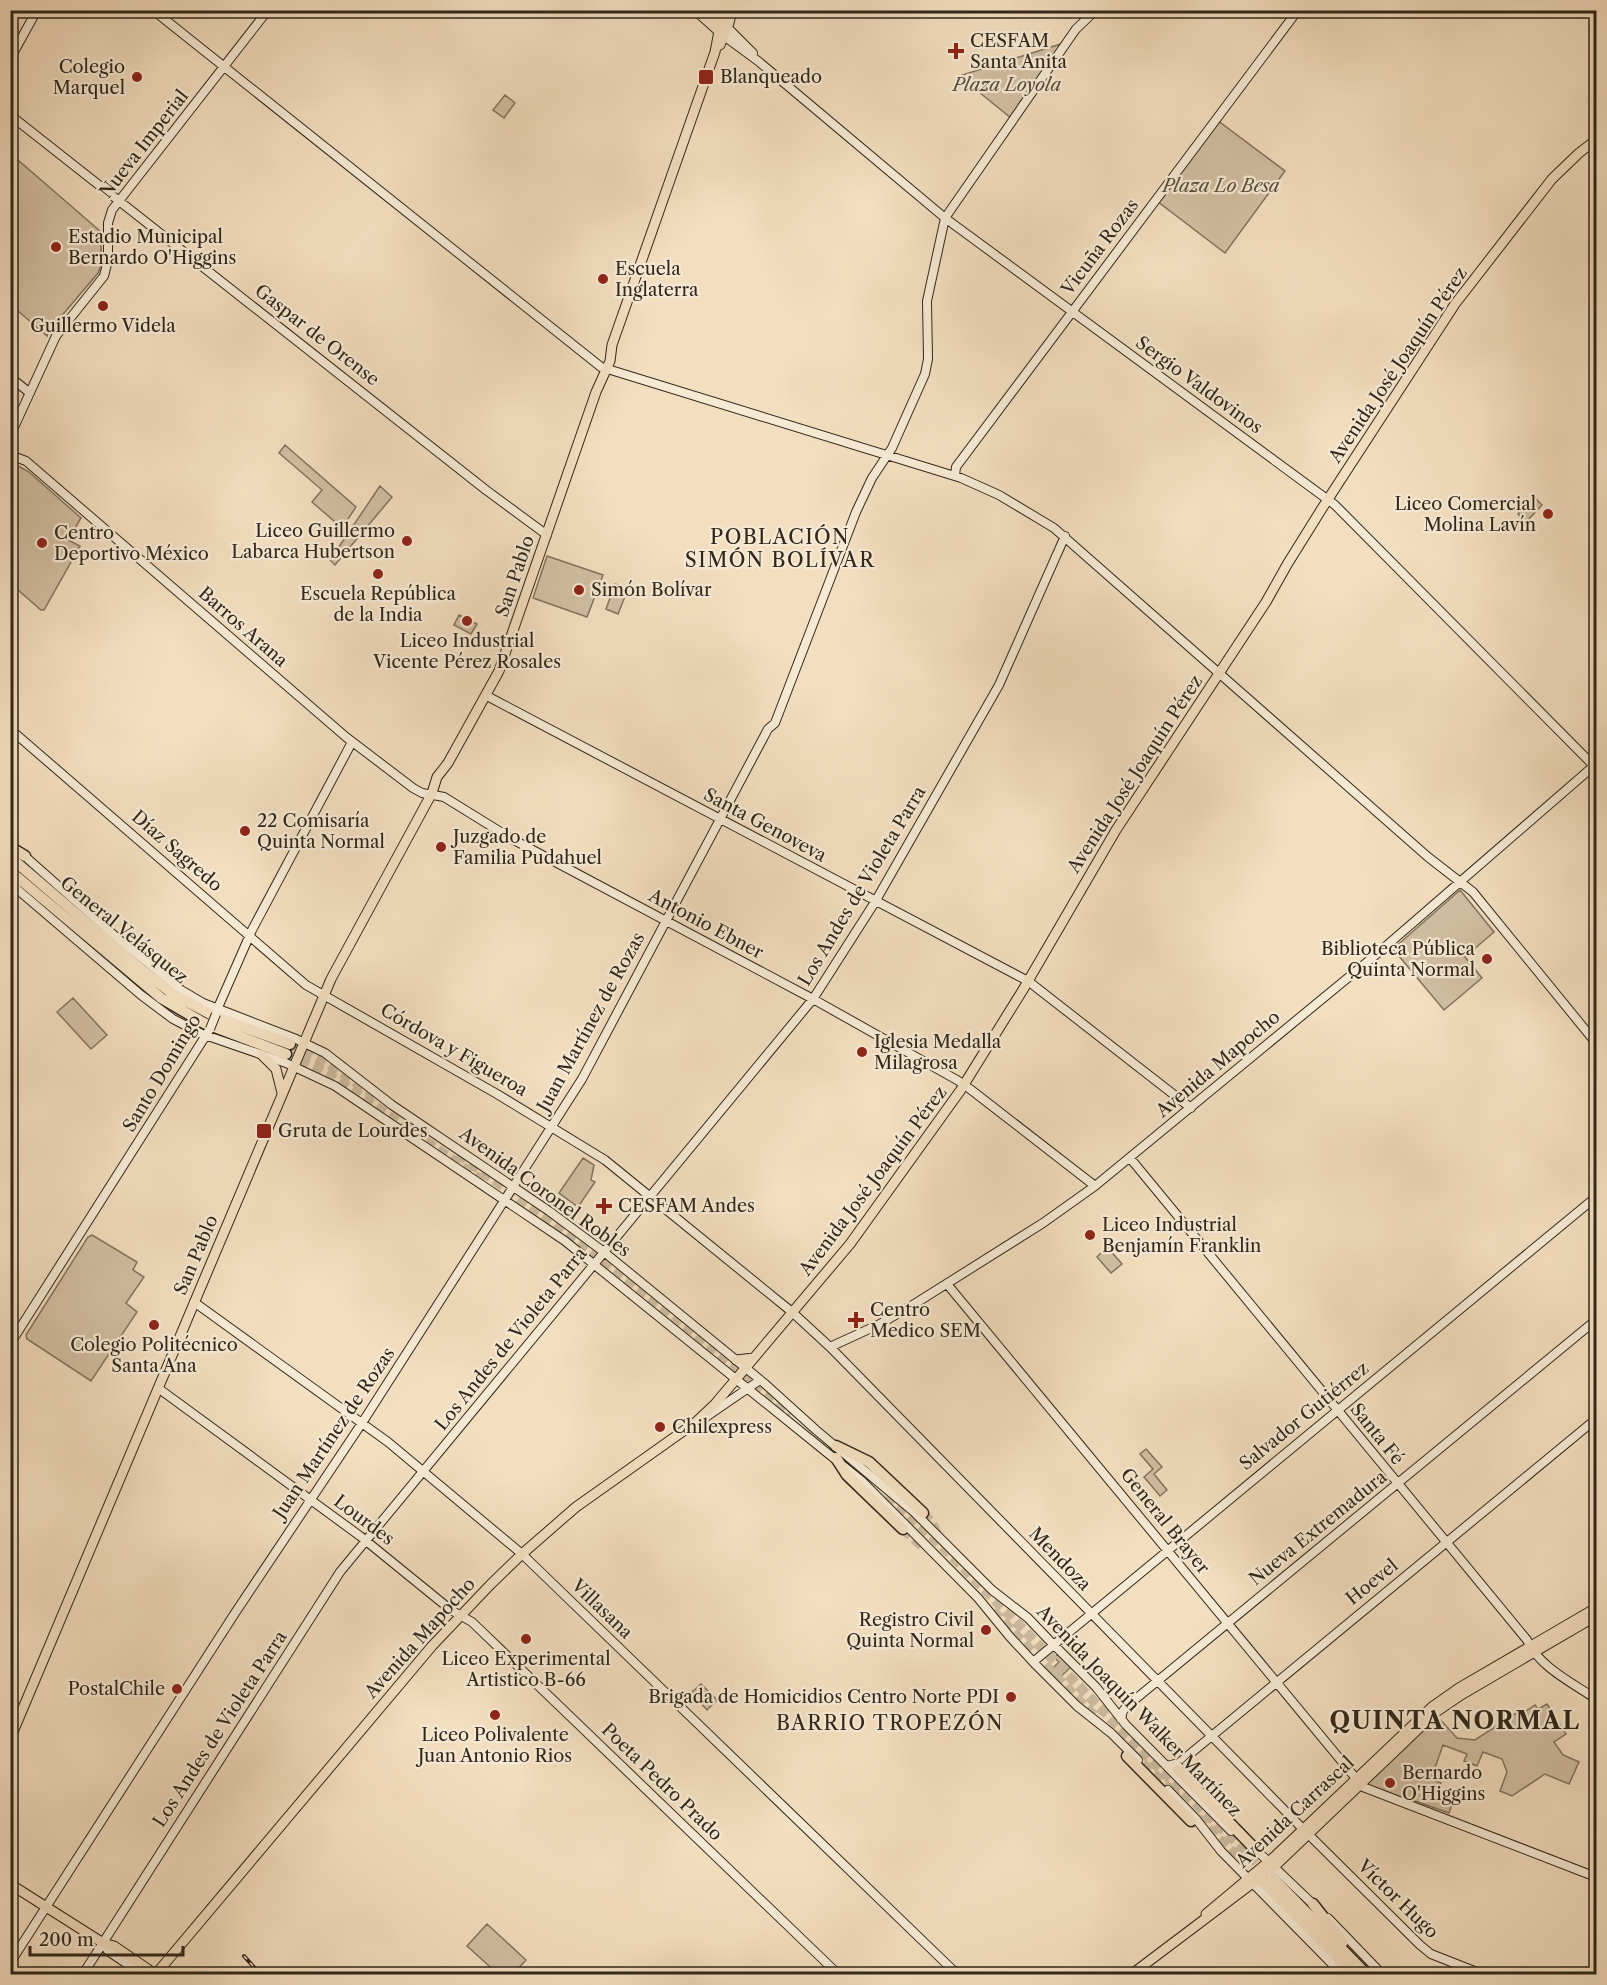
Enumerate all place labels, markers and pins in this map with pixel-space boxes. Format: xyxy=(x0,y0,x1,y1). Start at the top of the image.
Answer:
place label: CESFAM Santa Anita xyxy=(970,30,1068,73)
marker: CESFAM Santa Anita xyxy=(947,42,965,60)
place label: Colegio Marquel xyxy=(53,56,125,99)
place label: Blanqueado xyxy=(720,66,822,88)
marker: Blanqueado xyxy=(697,68,715,86)
marker: Colegio Marquel xyxy=(130,70,144,84)
place label: Estadio Municipal Bernardo O'Higgins xyxy=(68,226,236,269)
marker: Estadio Municipal Bernardo O'Higgins xyxy=(49,240,63,254)
place label: Escuela Inglaterra xyxy=(615,258,699,301)
marker: Escuela Inglaterra xyxy=(596,272,610,286)
marker: Guillermo Videla xyxy=(96,299,110,313)
place label: Guillermo Videla xyxy=(30,315,176,337)
place label: Liceo Comercial Molina Lavín xyxy=(1395,493,1536,536)
marker: Liceo Comercial Molina Lavín xyxy=(1541,507,1555,521)
place label: Liceo Guillermo Labarca Hubertson xyxy=(231,520,395,563)
place label: Centro Deportivo México xyxy=(54,522,209,565)
marker: Liceo Guillermo Labarca Hubertson xyxy=(400,534,414,548)
marker: Centro Deportivo México xyxy=(35,536,49,550)
marker: Escuela República de la India xyxy=(371,567,385,581)
place label: Simón Bolívar xyxy=(591,579,712,601)
place label: Escuela República de la India xyxy=(300,583,456,626)
marker: Simón Bolívar xyxy=(572,583,586,597)
marker: Liceo Industrial Vicente Pérez Rosales xyxy=(460,614,474,628)
place label: Liceo Industrial Vicente Pérez Rosales xyxy=(372,630,561,673)
place label: 22 Comisaría Quinta Normal xyxy=(257,810,385,853)
marker: 22 Comisaría Quinta Normal xyxy=(238,824,252,838)
place label: Juzgado de Familia Pudahuel xyxy=(450,826,602,869)
marker: Juzgado de Familia Pudahuel xyxy=(434,840,448,854)
place label: Biblioteca Pública Quinta Normal xyxy=(1321,938,1475,981)
marker: Biblioteca Pública Quinta Normal xyxy=(1480,952,1494,966)
place label: Iglesia Medalla Milagrosa xyxy=(874,1031,1002,1074)
marker: Iglesia Medalla Milagrosa xyxy=(855,1045,869,1059)
place label: Gruta de Lourdes xyxy=(278,1120,428,1142)
marker: Gruta de Lourdes xyxy=(255,1122,273,1140)
place label: CESFAM Andes xyxy=(618,1195,755,1217)
marker: CESFAM Andes xyxy=(595,1197,613,1215)
place label: Liceo Industrial Benjamín Franklin xyxy=(1102,1214,1261,1257)
marker: Liceo Industrial Benjamín Franklin xyxy=(1083,1228,1097,1242)
place label: Centro Medico SEM xyxy=(870,1299,981,1342)
marker: Centro Medico SEM xyxy=(847,1311,865,1329)
marker: Colegio Politécnico Santa Ana xyxy=(147,1318,161,1332)
place label: Colegio Politécnico Santa Ana xyxy=(70,1334,238,1377)
place label: Chilexpress xyxy=(672,1416,772,1438)
marker: Chilexpress xyxy=(653,1420,667,1434)
place label: Registro Civil Quinta Normal xyxy=(846,1609,974,1652)
marker: Registro Civil Quinta Normal xyxy=(979,1623,993,1637)
marker: Liceo Experimental Artistico B-66 xyxy=(519,1632,533,1646)
place label: Liceo Experimental Artistico B-66 xyxy=(441,1648,611,1691)
place label: PostalChile xyxy=(68,1678,165,1700)
marker: PostalChile xyxy=(170,1682,184,1696)
place label: Brigada de Homicidios Centro Norte PDI xyxy=(648,1686,999,1708)
marker: Brigada de Homicidios Centro Norte PDI xyxy=(1004,1690,1018,1704)
marker: Liceo Polivalente Juan Antonio Rios xyxy=(488,1708,502,1722)
place label: Liceo Polivalente Juan Antonio Rios xyxy=(415,1724,572,1767)
place label: Bernardo O'Higgins xyxy=(1402,1762,1485,1805)
marker: Bernardo O'Higgins xyxy=(1383,1776,1397,1790)

